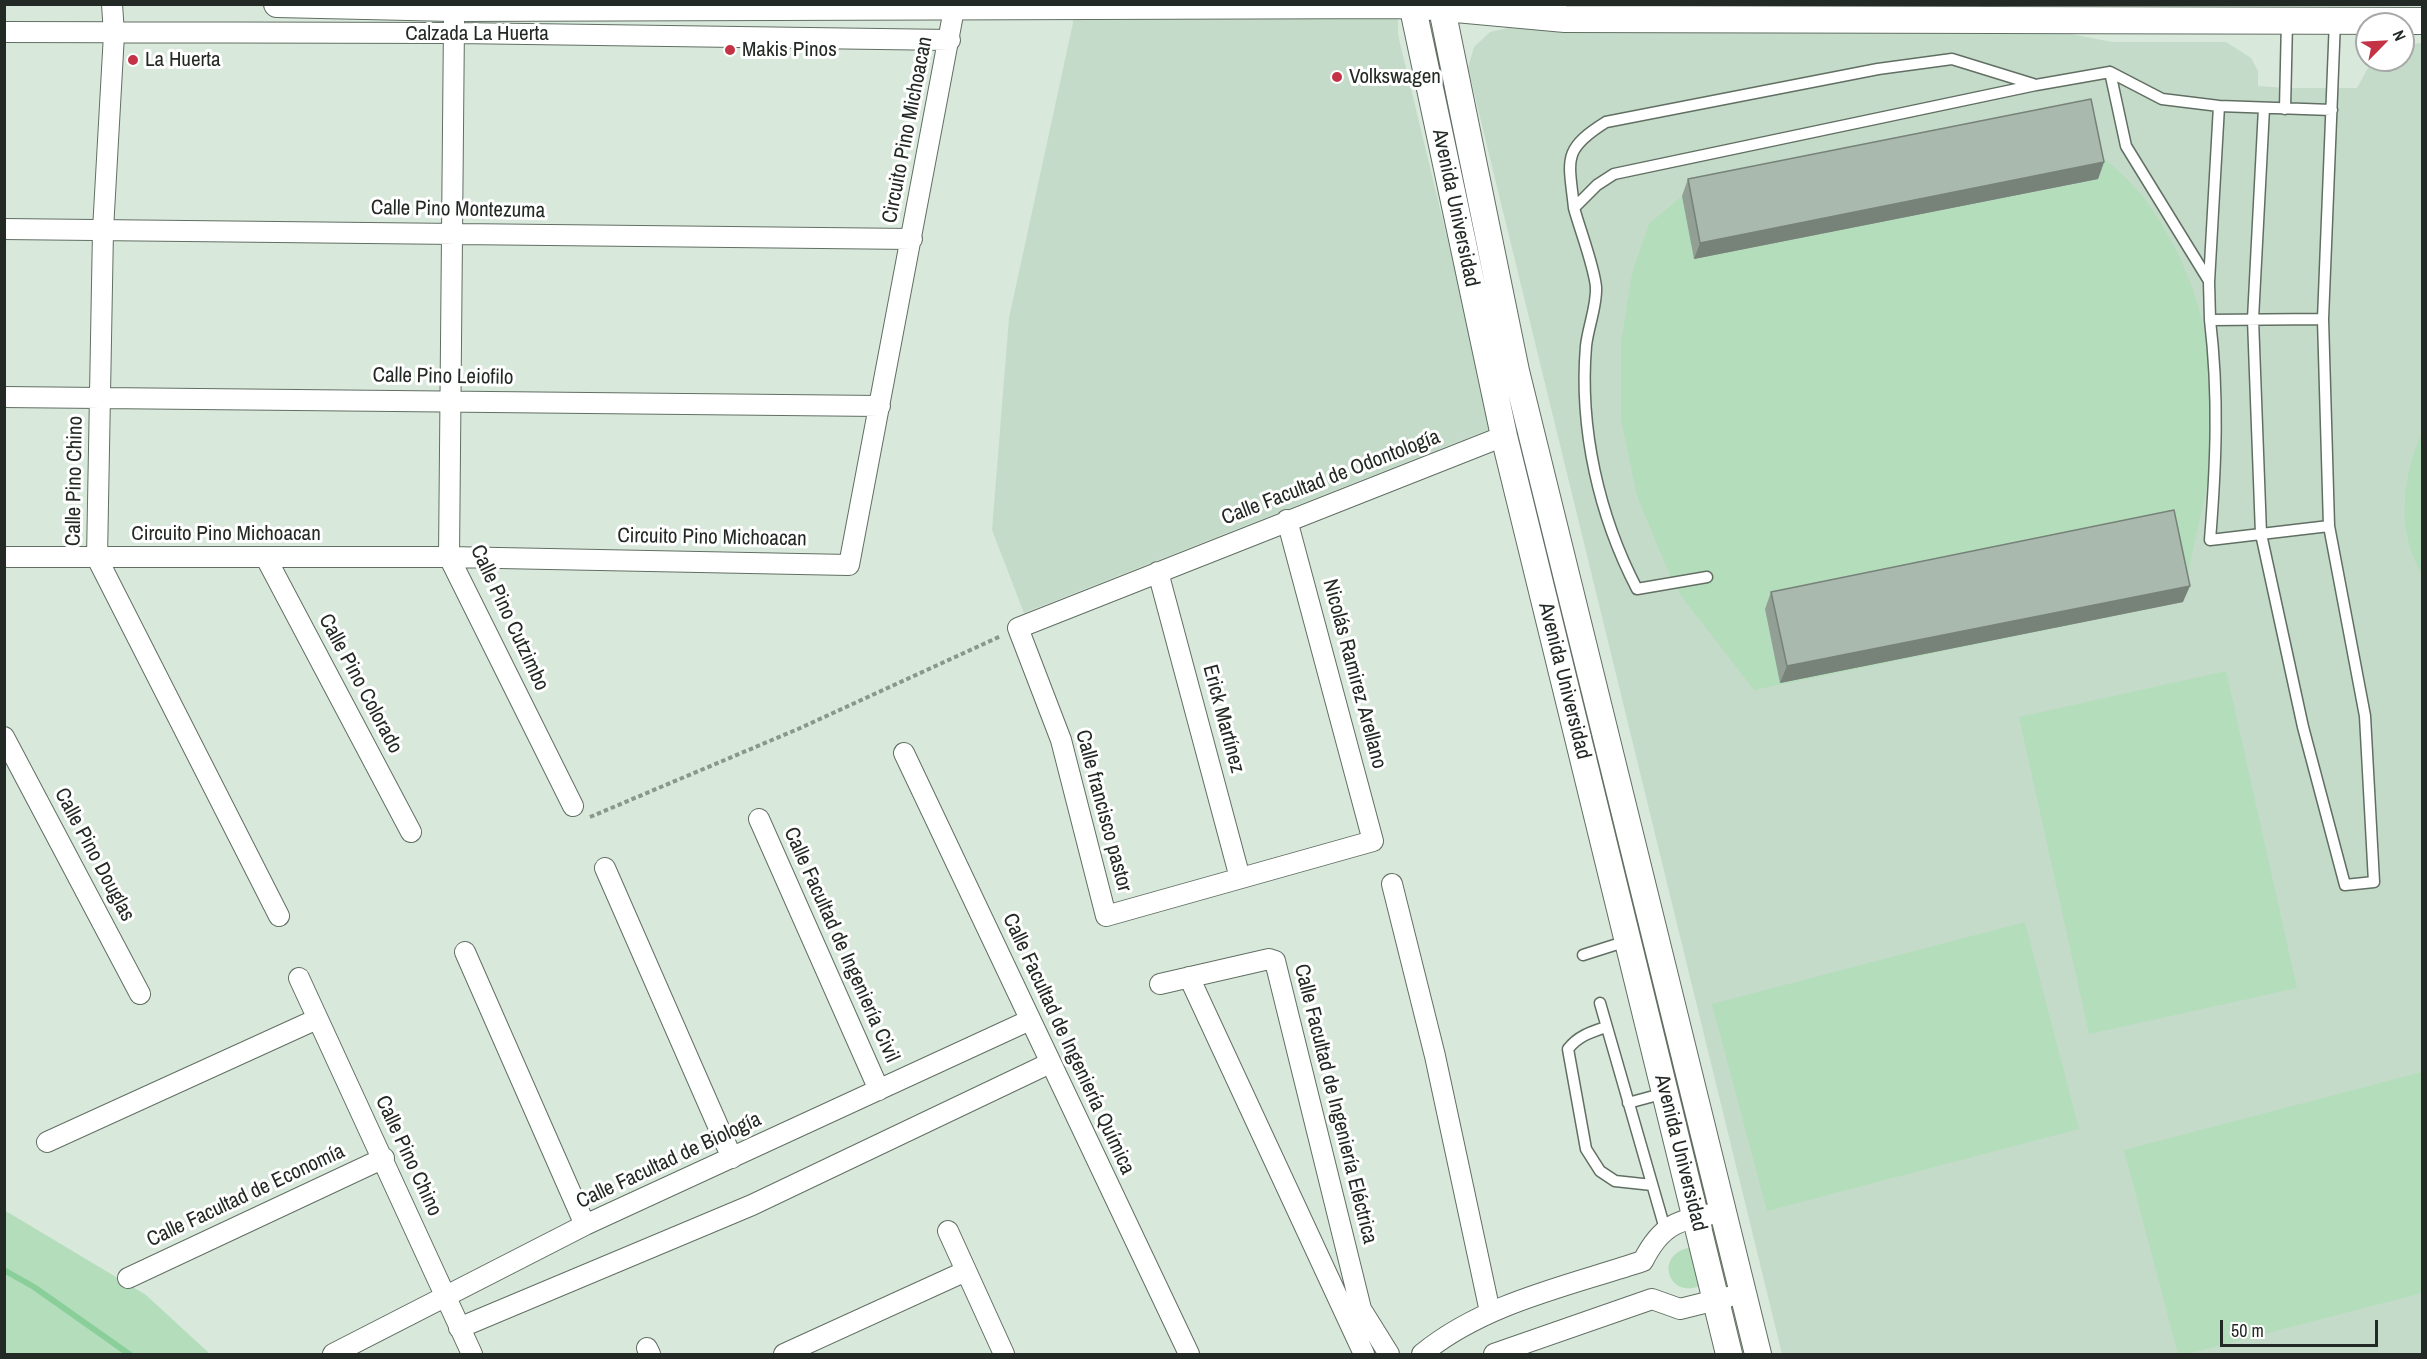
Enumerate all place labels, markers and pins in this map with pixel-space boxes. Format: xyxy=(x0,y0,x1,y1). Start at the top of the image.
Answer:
place label: Makis Pinos xyxy=(742,37,837,63)
marker: Makis Pinos xyxy=(723,43,737,57)
place label: La Huerta xyxy=(145,47,221,73)
marker: La Huerta xyxy=(126,53,140,67)
place label: Volkswagen xyxy=(1349,64,1441,90)
marker: Volkswagen xyxy=(1330,70,1344,84)

